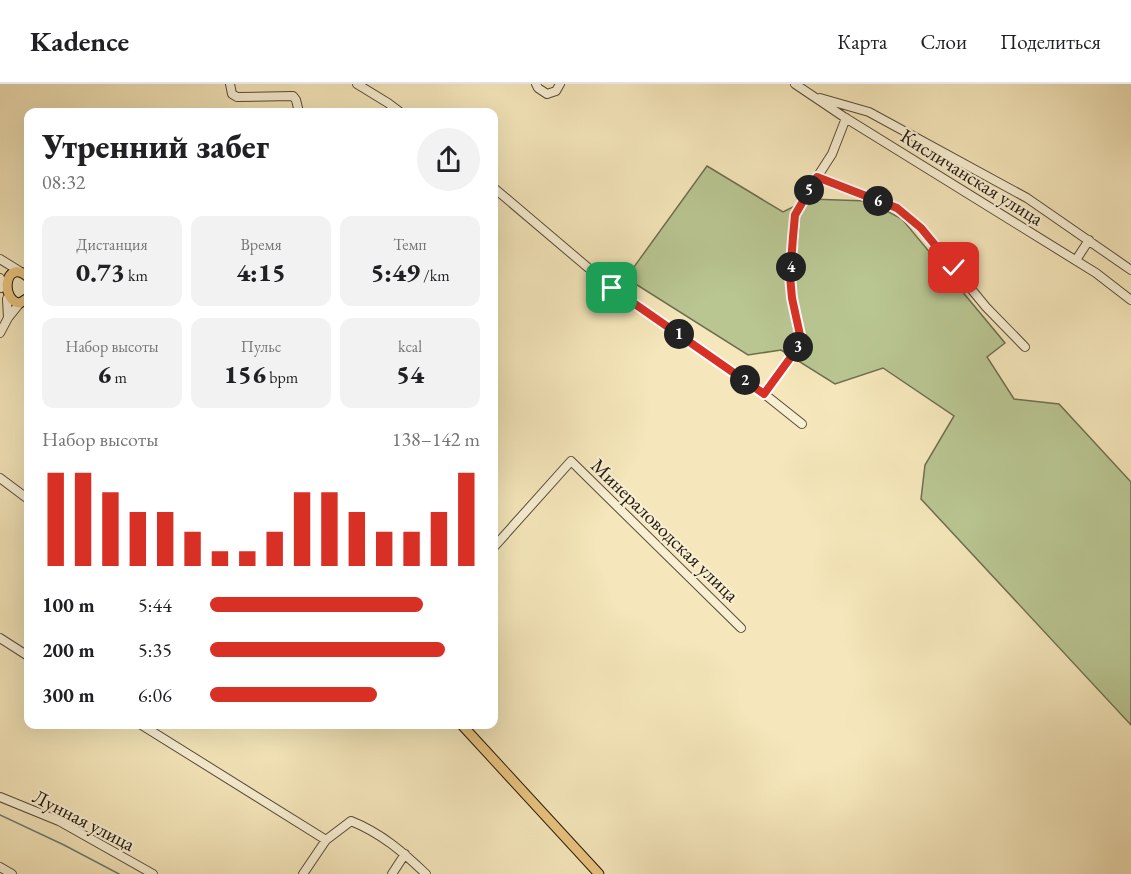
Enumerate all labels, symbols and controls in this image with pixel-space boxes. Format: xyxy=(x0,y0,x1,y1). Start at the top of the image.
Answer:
text: Kadence xyxy=(30,23,129,59)
text: Карта xyxy=(837,28,887,55)
text: Слои xyxy=(920,28,967,55)
text: Поделиться xyxy=(1000,28,1101,55)
street label: Кисличанская улица xyxy=(896,123,1048,231)
text: Утренний забег xyxy=(42,125,269,168)
button: share xyxy=(417,128,480,191)
text: 08:32 xyxy=(42,169,85,195)
pin: 5 xyxy=(794,175,824,205)
text: 5 xyxy=(805,179,813,200)
pin: 6 xyxy=(863,186,893,216)
text: 6 xyxy=(874,190,882,211)
text: Дистанция xyxy=(76,234,148,255)
text: Время xyxy=(240,234,282,255)
text: Темп xyxy=(393,234,427,255)
pin xyxy=(928,242,979,293)
icon: check xyxy=(937,251,970,284)
pin: 4 xyxy=(776,252,806,282)
text: 0.73 xyxy=(76,255,125,289)
text: 4:15 xyxy=(236,255,286,289)
text: 5:49 xyxy=(370,255,420,289)
text: 4 xyxy=(787,256,795,277)
pin xyxy=(586,262,637,313)
text: km xyxy=(125,265,148,286)
text: /km xyxy=(420,265,450,286)
icon: arrive xyxy=(595,271,628,304)
pin: 1 xyxy=(664,319,694,349)
text: 1 xyxy=(675,323,683,344)
pin: 3 xyxy=(783,332,813,362)
text: Набор высоты xyxy=(65,336,159,357)
text: Пульс xyxy=(241,336,281,357)
text: kcal xyxy=(398,336,422,357)
text: 3 xyxy=(794,336,802,357)
text: 6 xyxy=(97,357,111,391)
text: 156 xyxy=(224,357,266,391)
text: 54 xyxy=(396,357,424,391)
pin: 2 xyxy=(730,365,760,395)
text: m xyxy=(111,367,127,388)
text: bpm xyxy=(266,367,298,388)
text: 2 xyxy=(741,369,749,390)
text: Набор высоты xyxy=(42,426,158,452)
text: 138–142 m xyxy=(392,426,480,452)
street label: Минераловодская улица xyxy=(585,453,745,607)
text: 100 m xyxy=(42,592,95,618)
text: 5:44 xyxy=(138,592,172,618)
text: 200 m xyxy=(42,637,95,663)
text: 5:35 xyxy=(138,637,172,663)
text: 300 m xyxy=(42,682,95,708)
text: 6:06 xyxy=(138,682,172,708)
street label: Лунная улица xyxy=(28,783,140,857)

